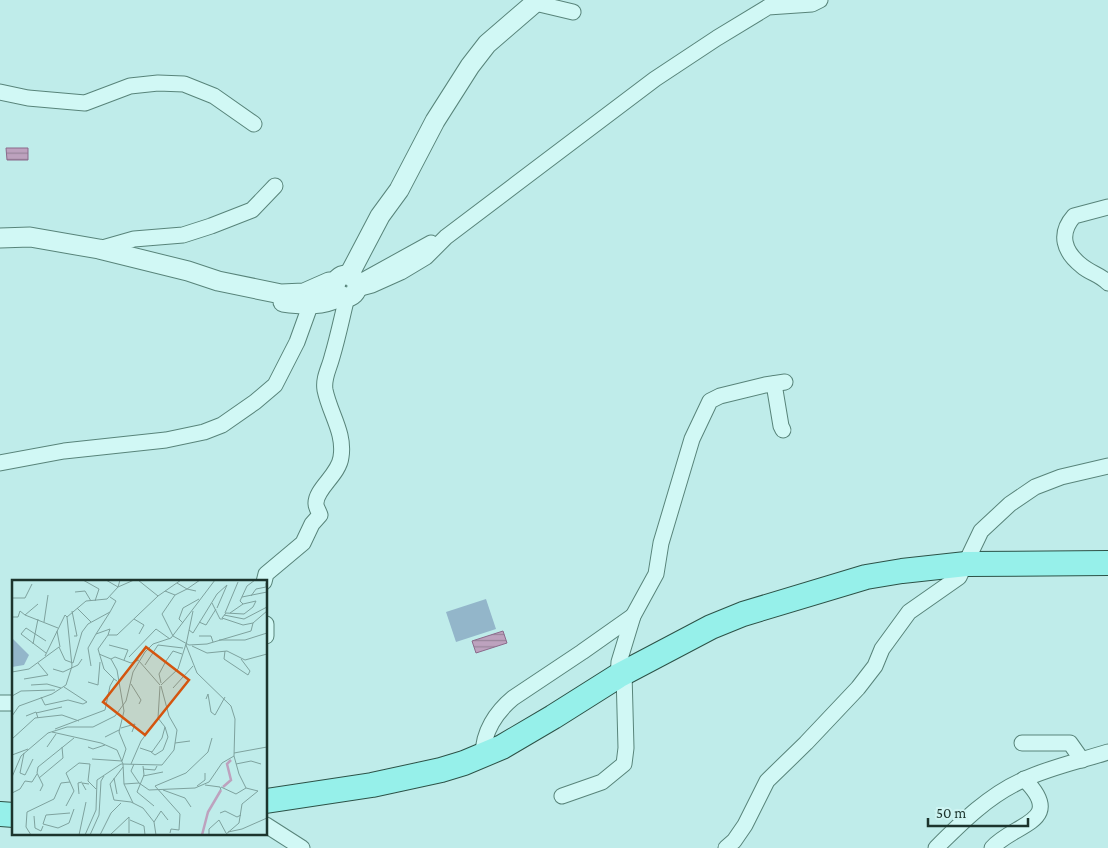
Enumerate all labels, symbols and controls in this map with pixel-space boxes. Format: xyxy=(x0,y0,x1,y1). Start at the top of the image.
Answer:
inset map xyxy=(12,580,268,836)
scale bar xyxy=(928,796,1028,828)
text: 50 m xyxy=(936,805,966,821)

